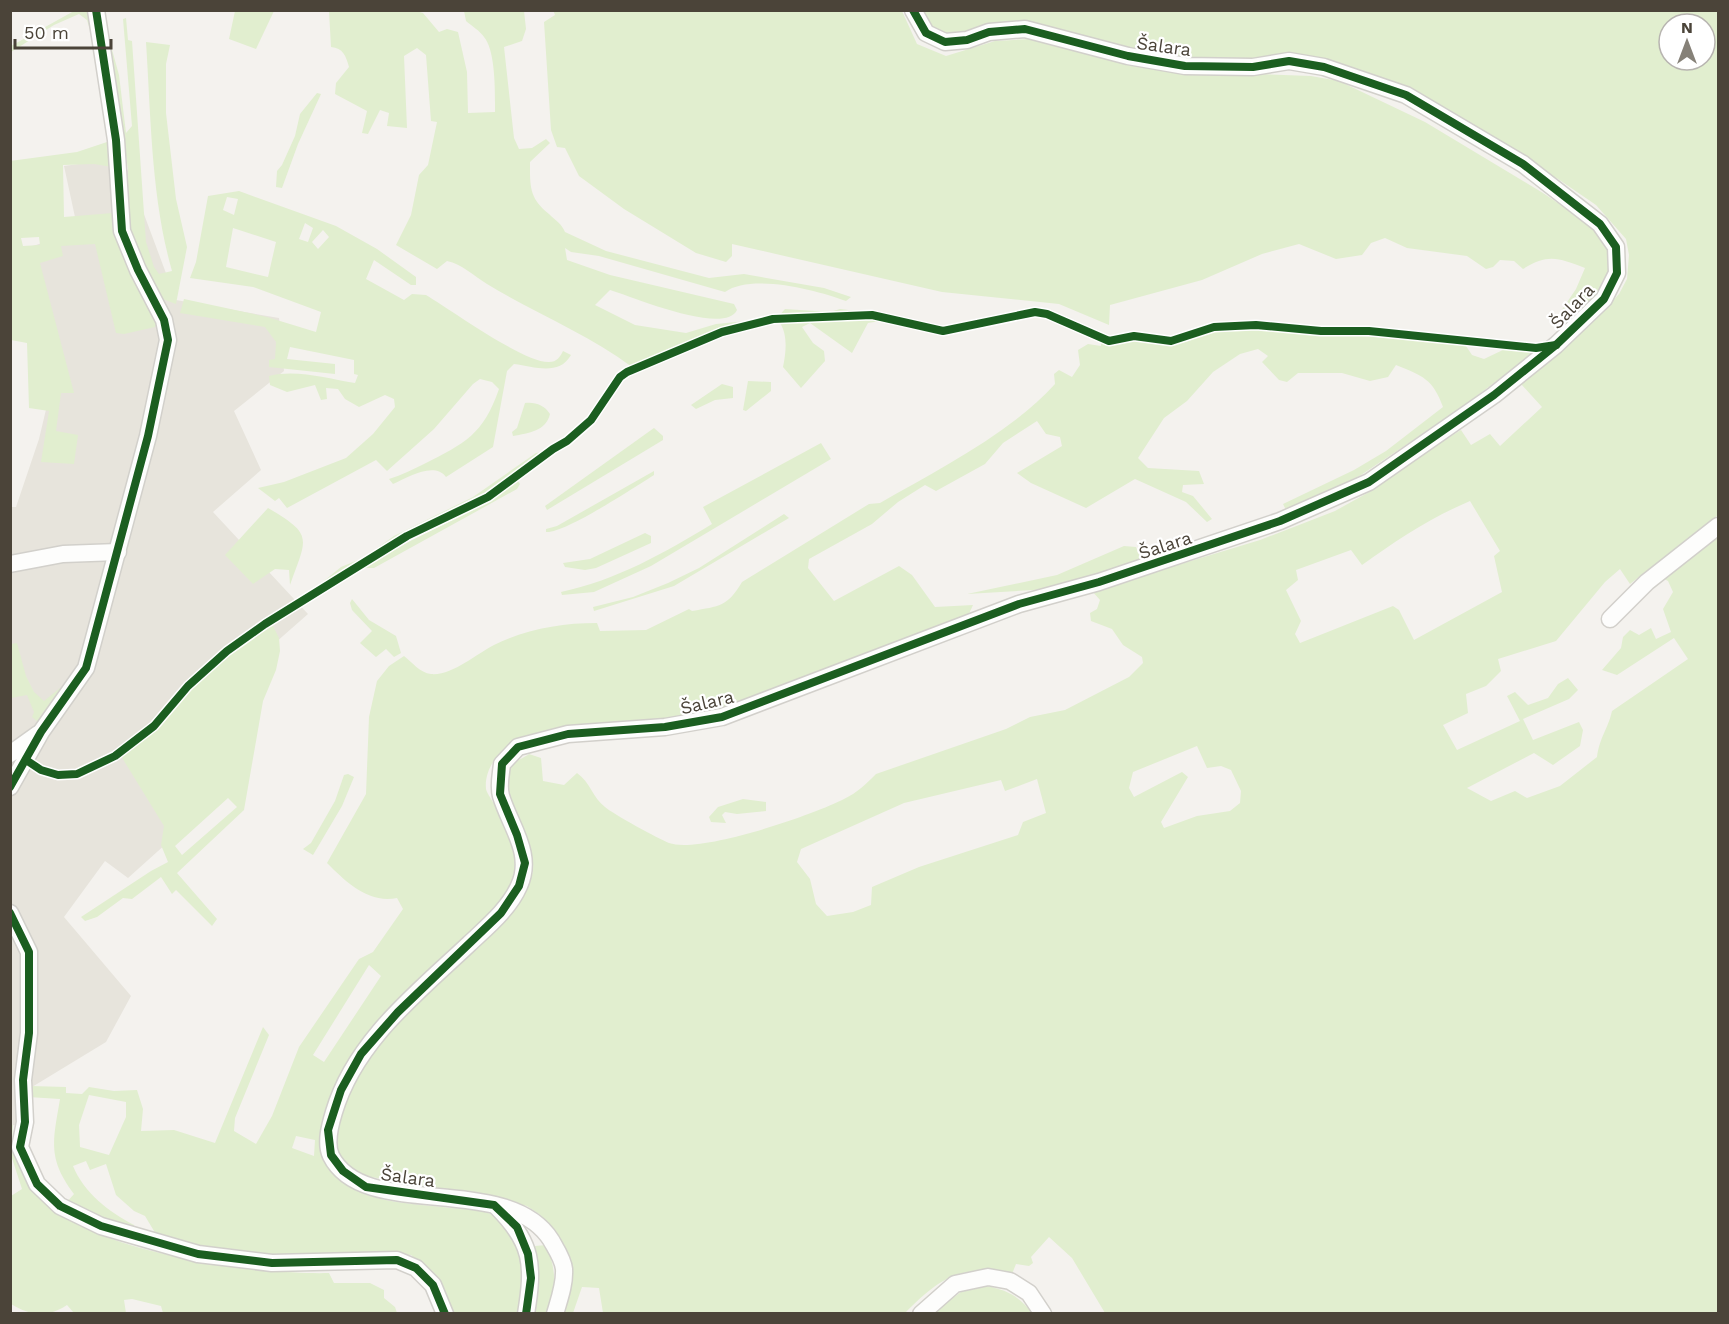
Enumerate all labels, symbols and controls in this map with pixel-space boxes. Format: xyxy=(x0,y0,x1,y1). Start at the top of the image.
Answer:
scale bar xyxy=(15,12,111,50)
north arrow xyxy=(1657,12,1717,72)
text: N xyxy=(1681,18,1693,37)
text: 50 m xyxy=(24,22,69,43)
street label: Šalara xyxy=(1136,32,1192,60)
street label: Šalara xyxy=(1546,279,1598,333)
street label: Šalara xyxy=(1136,527,1194,563)
street label: Šalara xyxy=(678,686,736,718)
street label: Šalara xyxy=(380,1163,436,1191)

